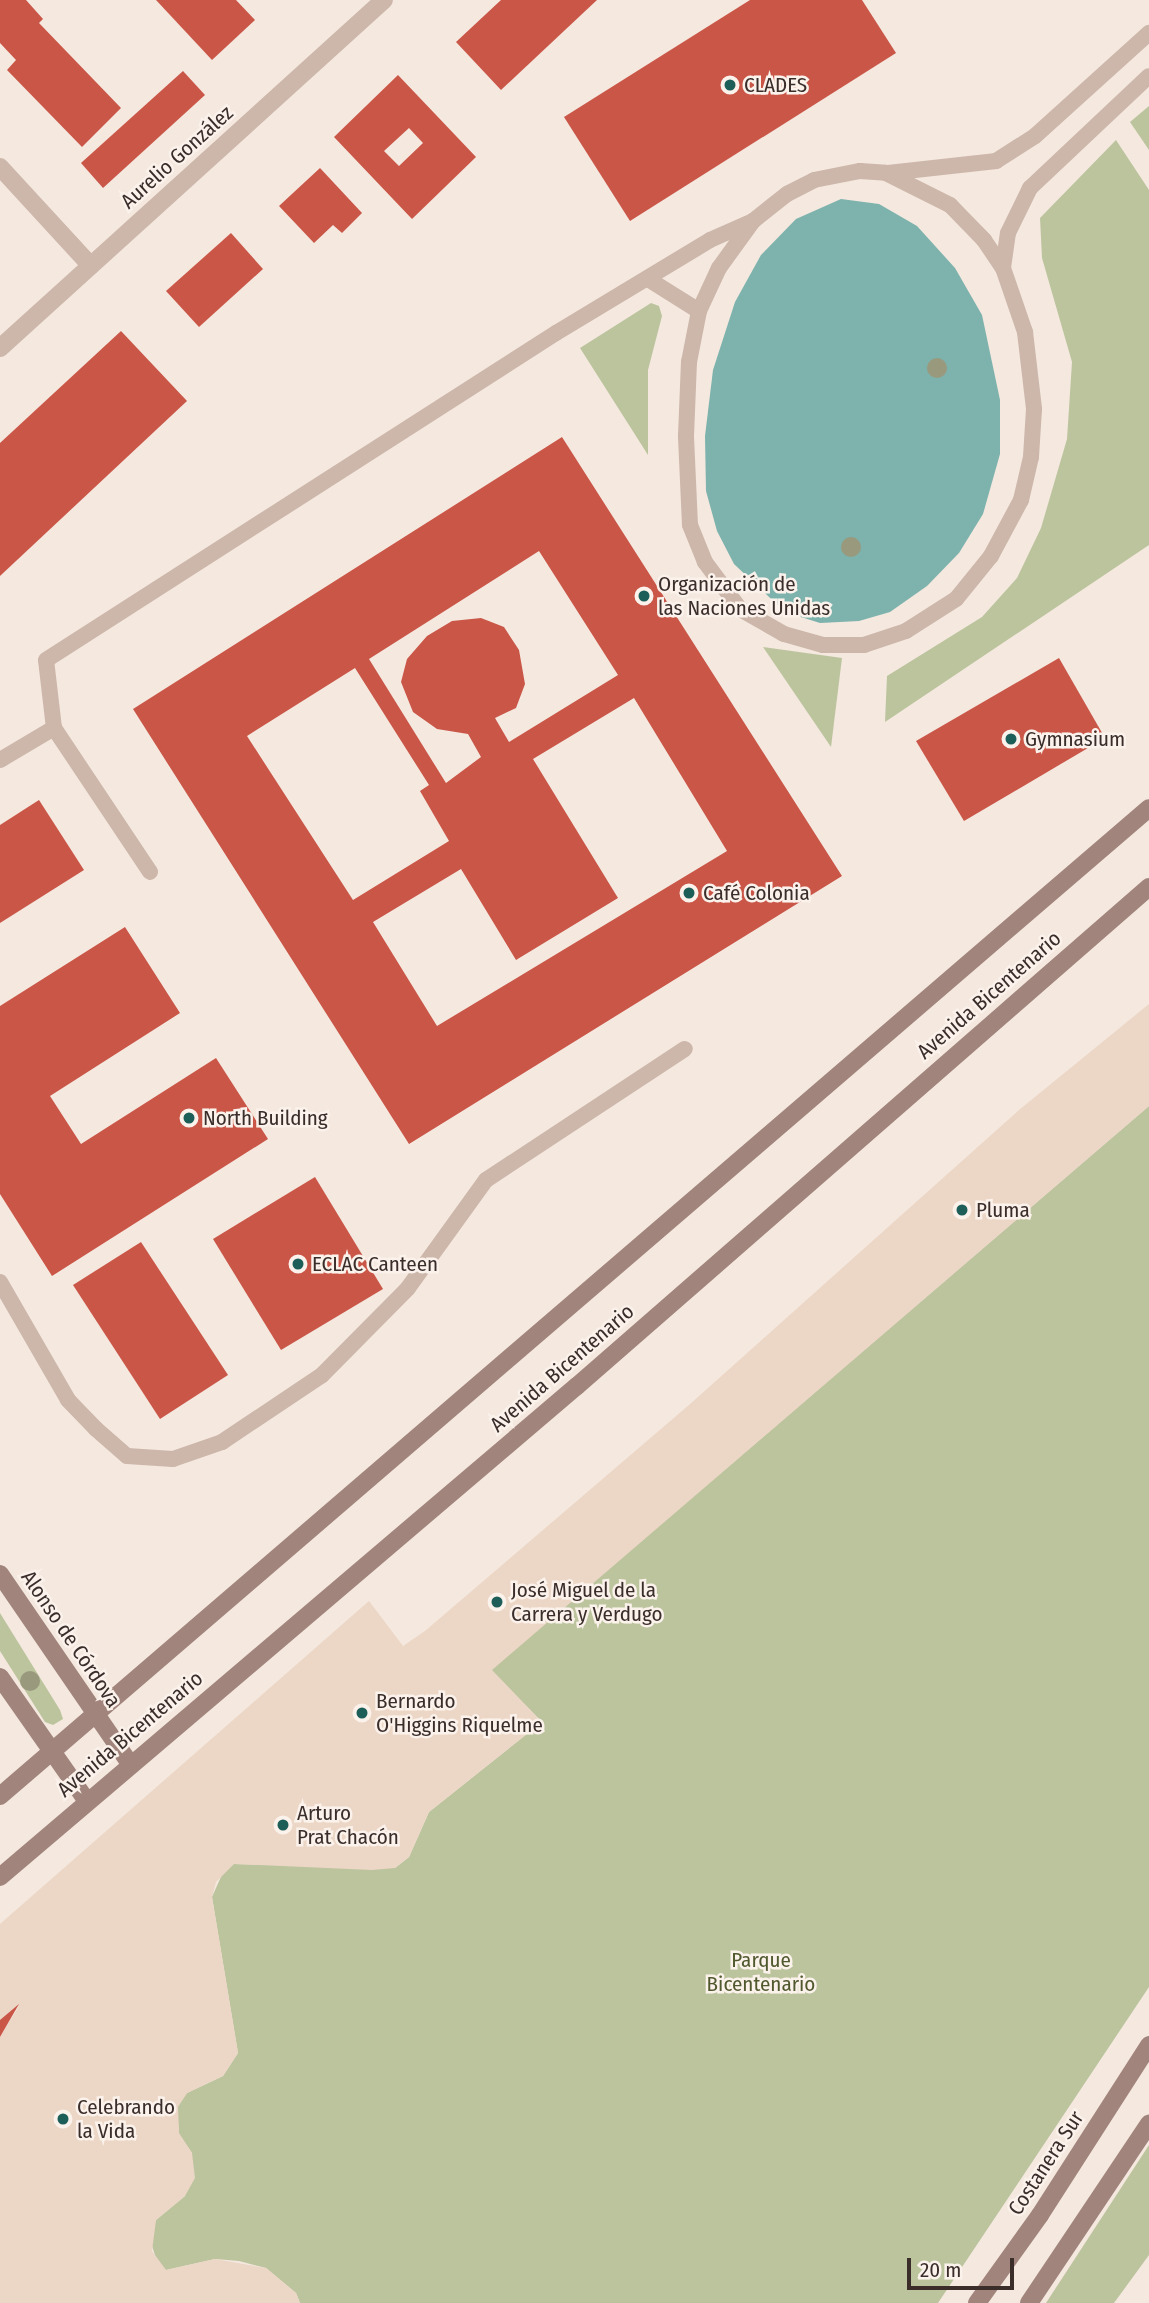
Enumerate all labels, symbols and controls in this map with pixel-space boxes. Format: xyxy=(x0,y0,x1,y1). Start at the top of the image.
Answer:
place label: CLADES xyxy=(744,72,807,98)
marker: CLADES xyxy=(722,77,738,93)
street label: Aurelio González xyxy=(116,100,238,214)
place label: Organización de las Naciones Unidas xyxy=(658,571,830,621)
marker: Organización de las Naciones Unidas xyxy=(636,588,652,604)
place label: Gymnasium xyxy=(1025,726,1125,752)
marker: Gymnasium xyxy=(1003,731,1019,747)
place label: Café Colonia xyxy=(703,880,810,906)
marker: Café Colonia xyxy=(681,885,697,901)
street label: Avenida Bicentenario xyxy=(912,926,1066,1064)
place label: North Building xyxy=(203,1105,328,1131)
marker: North Building xyxy=(181,1110,197,1126)
place label: Pluma xyxy=(976,1197,1030,1223)
marker: Pluma xyxy=(954,1202,970,1218)
place label: ECLAC Canteen xyxy=(312,1251,438,1277)
marker: ECLAC Canteen xyxy=(290,1256,306,1272)
street label: Avenida Bicentenario xyxy=(485,1299,639,1437)
street label: Alonso de Córdova xyxy=(16,1566,126,1712)
place label: José Miguel de la Carrera y Verdugo xyxy=(511,1577,662,1627)
marker: José Miguel de la Carrera y Verdugo xyxy=(489,1594,505,1610)
street label: Avenida Bicentenario xyxy=(52,1666,208,1802)
place label: Bernardo O'Higgins Riquelme xyxy=(376,1688,543,1738)
marker: Bernardo O'Higgins Riquelme xyxy=(354,1705,370,1721)
place label: Arturo Prat Chacón xyxy=(297,1800,399,1850)
marker: Arturo Prat Chacón xyxy=(275,1817,291,1833)
park label: Parque Bicentenario xyxy=(707,1947,815,1997)
place label: Celebrando la Vida xyxy=(77,2094,175,2144)
street label: Costanera Sur xyxy=(1003,2106,1089,2220)
marker: Celebrando la Vida xyxy=(55,2111,71,2127)
scale bar xyxy=(911,2244,1018,2288)
text: 20 m xyxy=(920,2257,961,2283)

